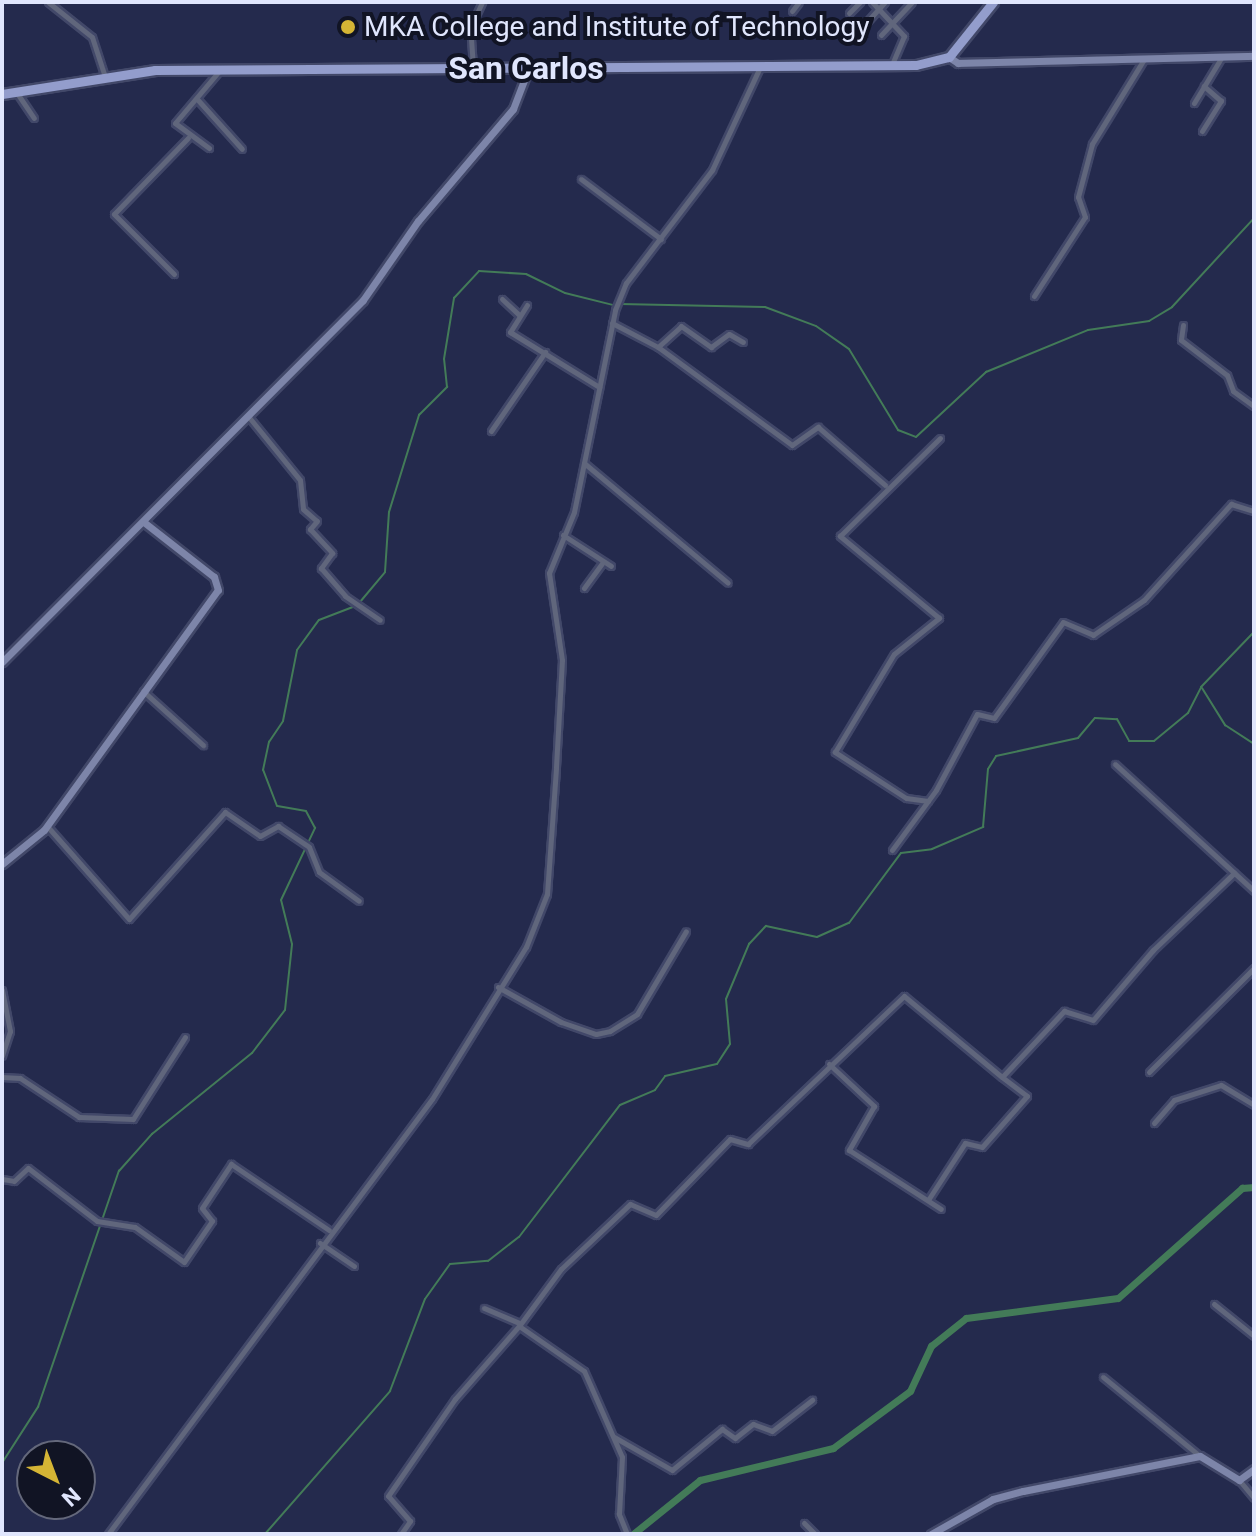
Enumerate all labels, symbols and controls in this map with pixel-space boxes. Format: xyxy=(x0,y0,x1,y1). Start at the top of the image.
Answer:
place label: MKA College and Institute of Technology xyxy=(364,10,870,44)
marker: MKA College and Institute of Technology xyxy=(339,18,357,36)
district label: San Carlos xyxy=(448,49,604,87)
north arrow xyxy=(16,1440,96,1520)
text: N xyxy=(57,1482,85,1511)

